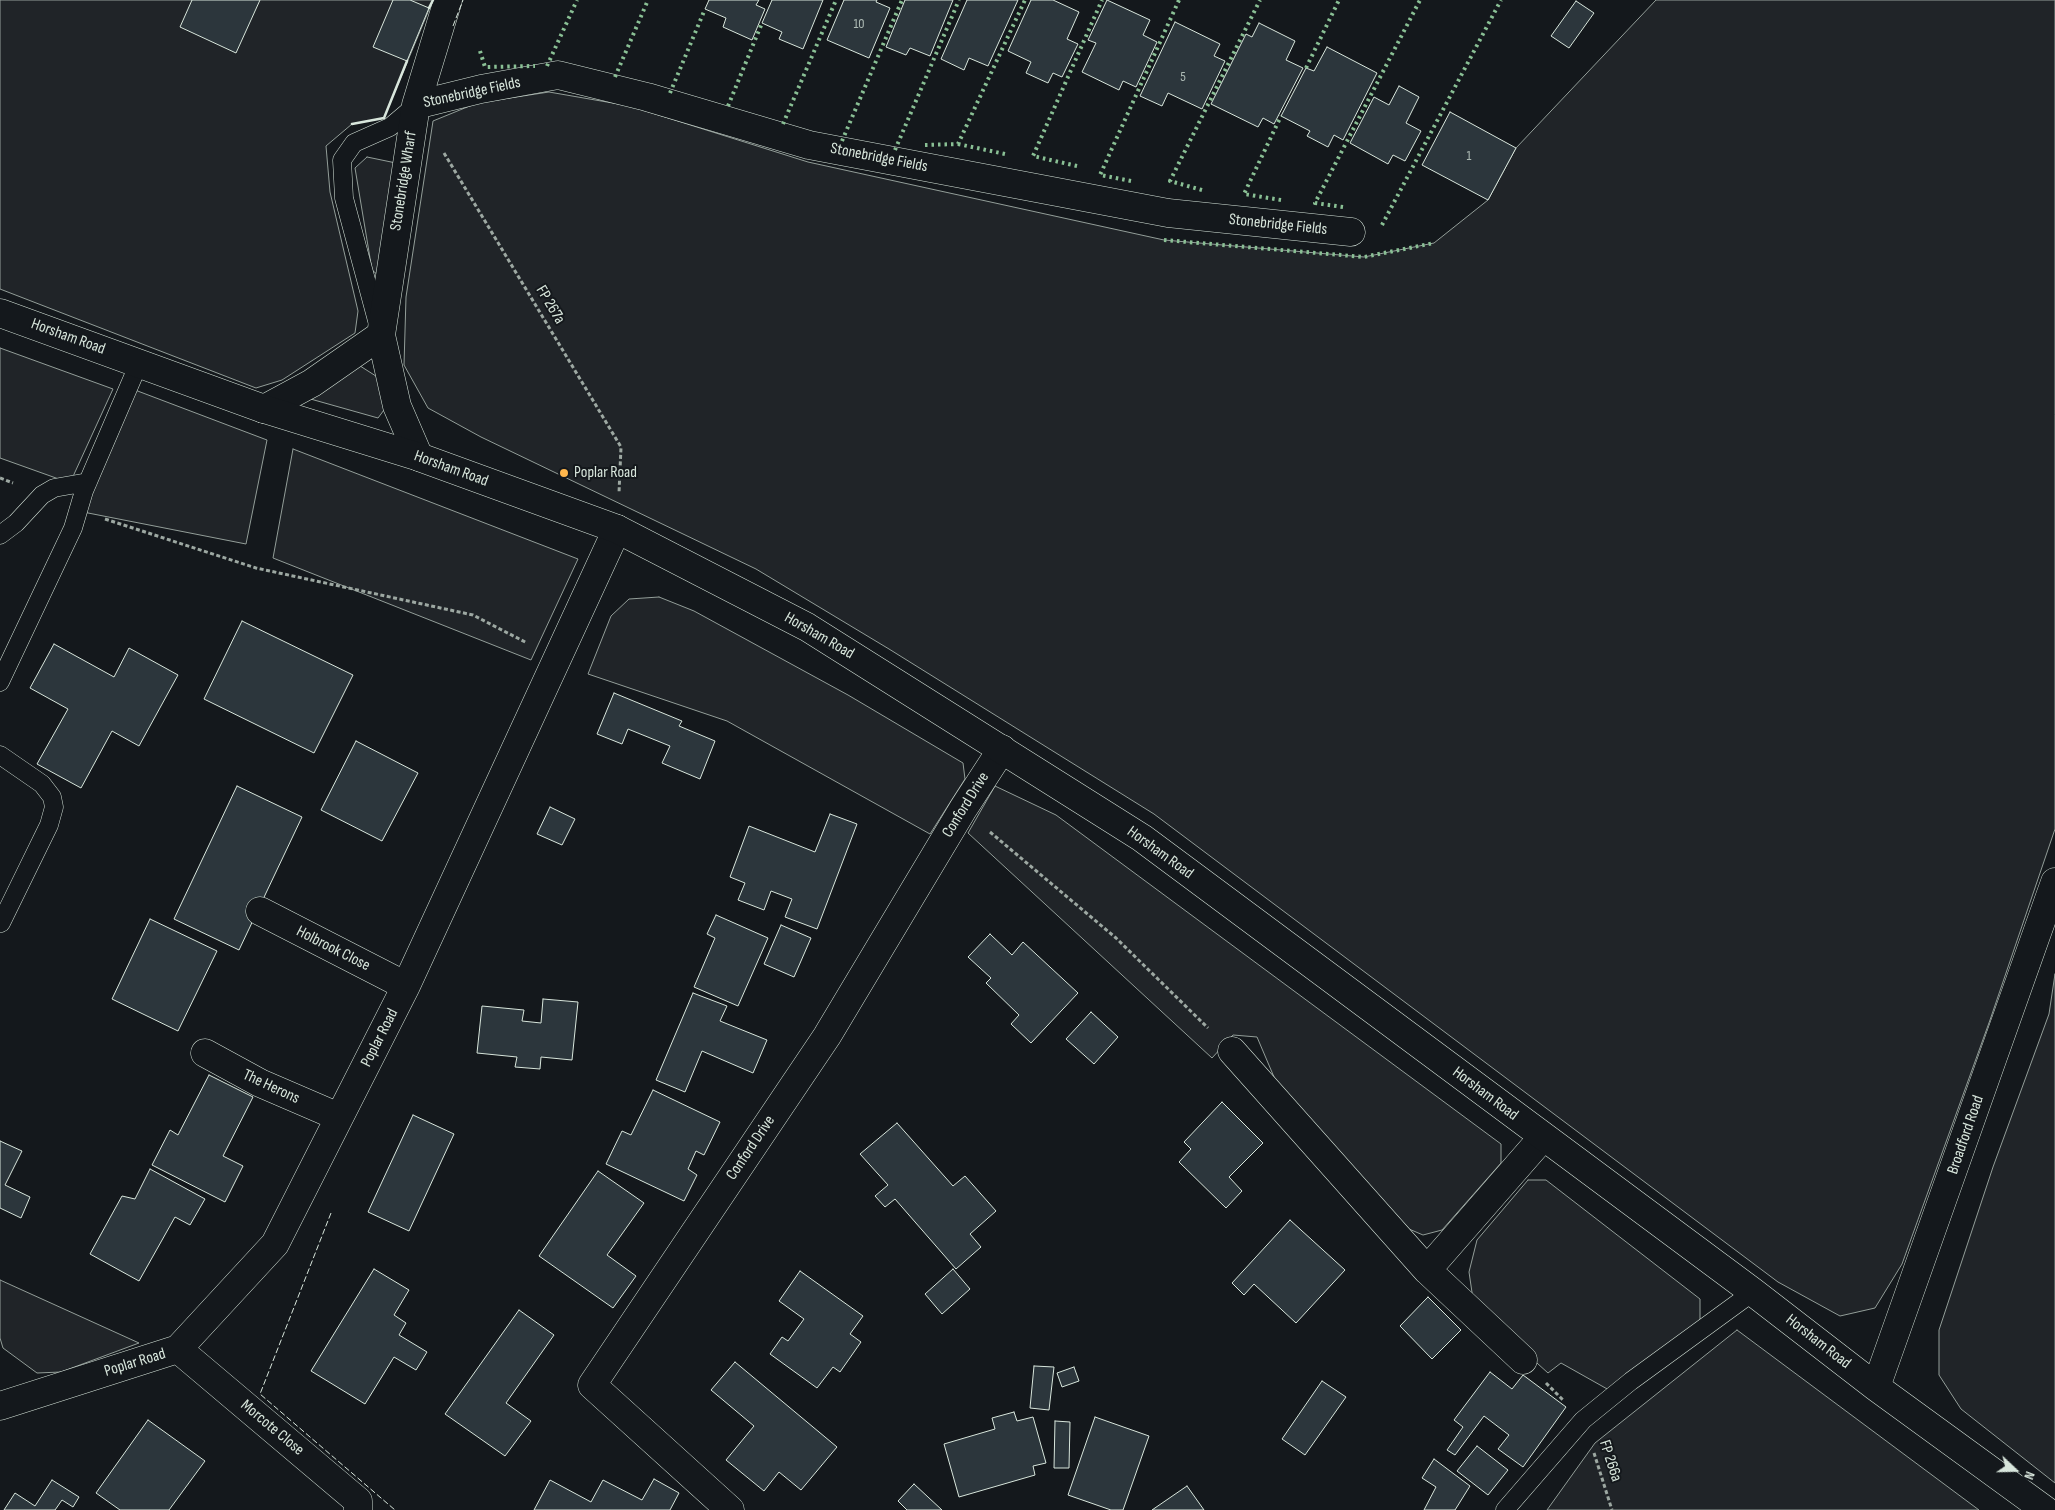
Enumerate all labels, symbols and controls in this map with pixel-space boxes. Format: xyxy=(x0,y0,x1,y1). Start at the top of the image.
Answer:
house number: 10 xyxy=(853,16,865,32)
house number: 5 xyxy=(1180,69,1186,85)
street label: Stonebridge Fields xyxy=(422,73,522,113)
street label: Stonebridge Wharf xyxy=(387,130,421,232)
street label: Stonebridge Fields xyxy=(829,139,929,177)
house number: 1 xyxy=(1467,148,1471,164)
street label: Stonebridge Fields xyxy=(1228,210,1328,240)
street label: FP 267a xyxy=(531,282,569,328)
street label: Horsham Road xyxy=(28,315,108,359)
street label: Horsham Road xyxy=(411,447,491,491)
place label: Poplar Road xyxy=(574,463,637,483)
marker: Poplar Road xyxy=(558,467,570,479)
street label: Horsham Road xyxy=(781,608,857,664)
street label: Conford Drive xyxy=(938,769,994,841)
street label: Horsham Road xyxy=(1123,823,1197,883)
street label: Holbrook Close xyxy=(293,922,373,976)
street label: Poplar Road xyxy=(357,1006,403,1070)
street label: Horsham Road xyxy=(1448,1063,1522,1125)
street label: The Herons xyxy=(240,1066,302,1108)
street label: Broadford Road xyxy=(1944,1093,1988,1177)
street label: Conford Drive xyxy=(722,1112,780,1184)
street label: Horsham Road xyxy=(1782,1311,1854,1373)
street label: Poplar Road xyxy=(102,1345,168,1381)
street label: Morcote Close xyxy=(236,1396,308,1460)
street label: FP 266a xyxy=(1594,1438,1626,1484)
north arrow xyxy=(1990,1445,2040,1495)
text: N xyxy=(2020,1469,2039,1482)

